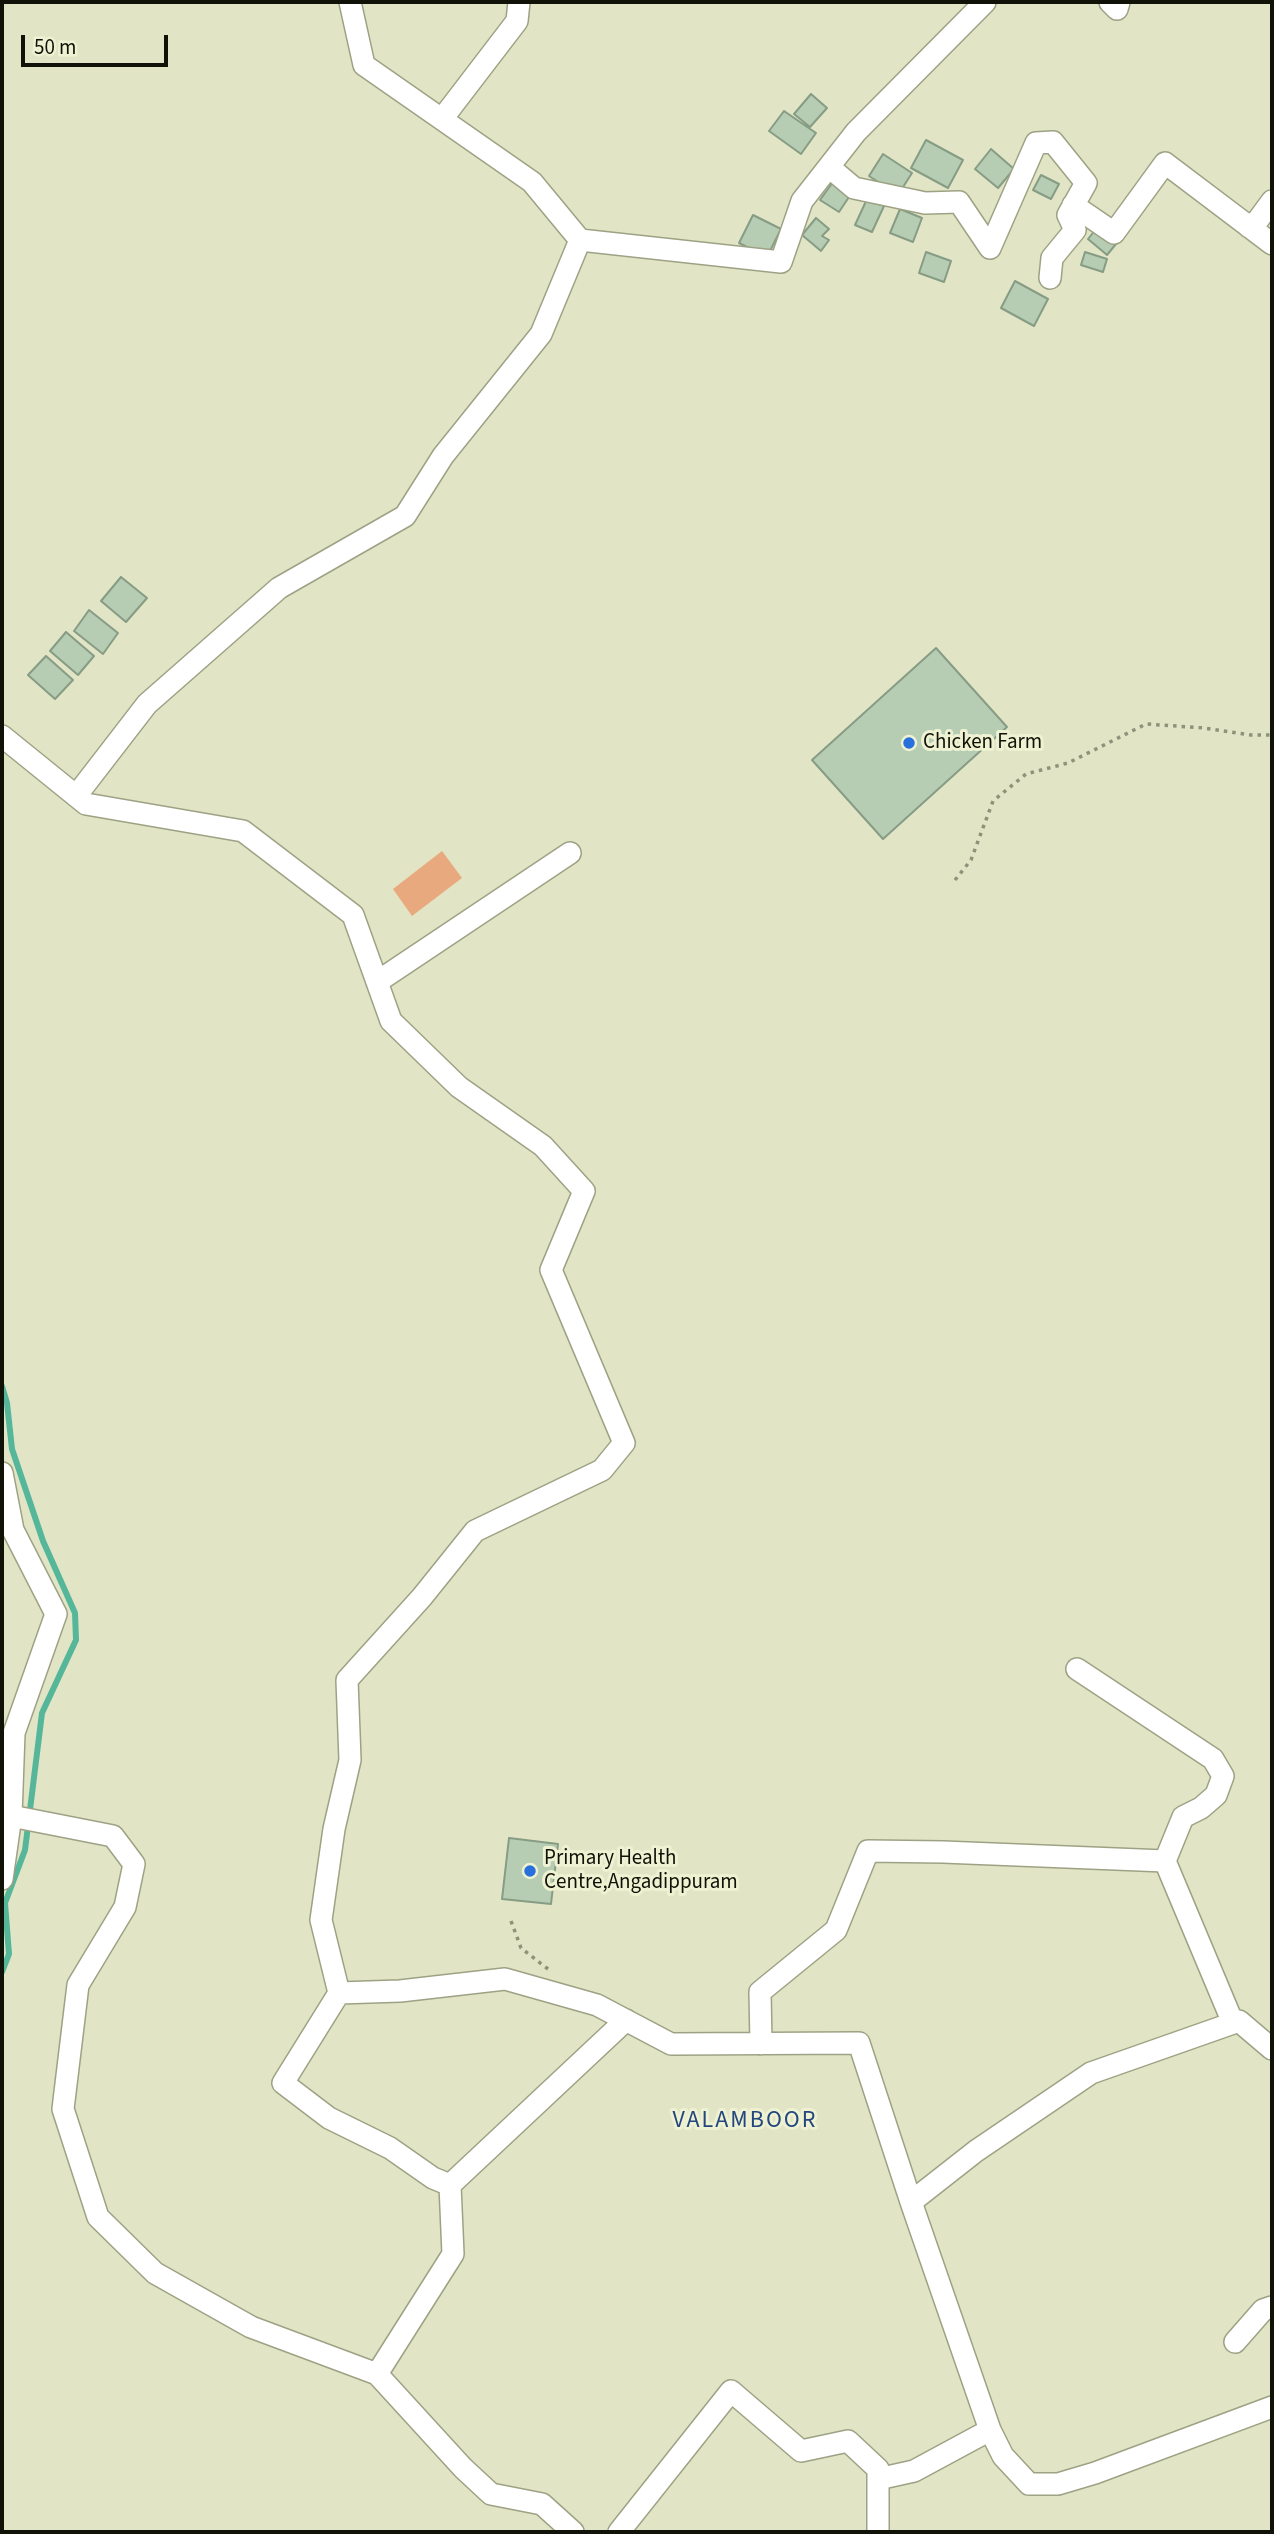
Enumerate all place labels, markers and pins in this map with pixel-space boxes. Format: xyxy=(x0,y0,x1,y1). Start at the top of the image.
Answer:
place label: Chicken Farm xyxy=(923,730,1042,756)
marker: Chicken Farm xyxy=(901,735,917,751)
place label: Primary Health Centre,Angadippuram xyxy=(544,1846,738,1896)
marker: Primary Health Centre,Angadippuram xyxy=(522,1863,538,1879)

